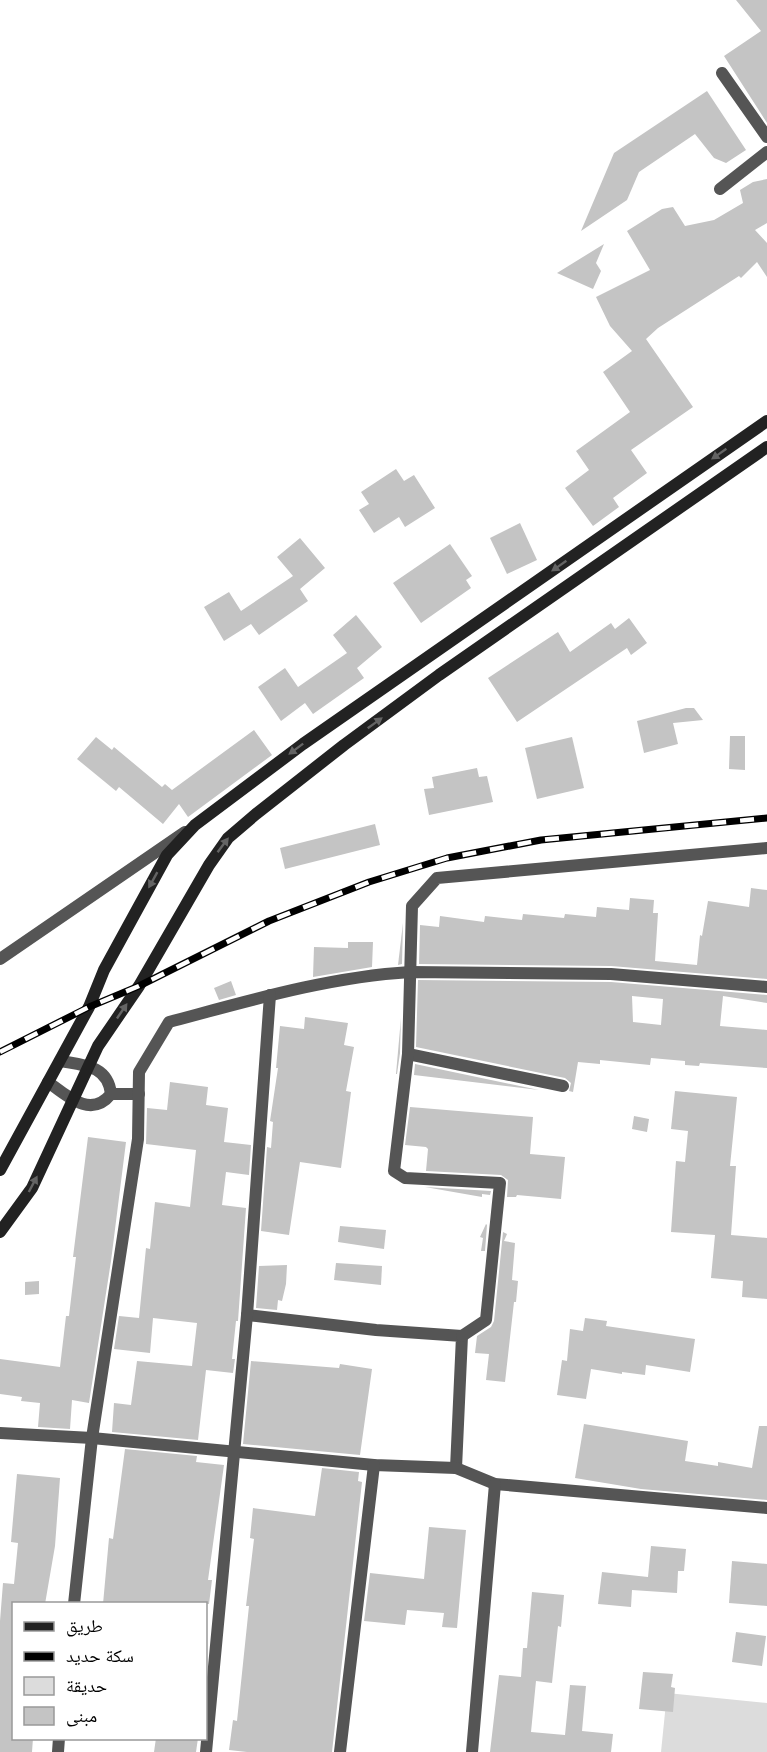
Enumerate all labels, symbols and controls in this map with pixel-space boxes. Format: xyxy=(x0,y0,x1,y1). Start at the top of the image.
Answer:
one-way arrow xyxy=(711,448,727,459)
one-way arrow xyxy=(551,560,567,571)
one-way arrow xyxy=(367,717,382,729)
one-way arrow xyxy=(288,743,303,755)
one-way arrow xyxy=(217,837,230,853)
one-way arrow xyxy=(148,872,159,888)
one-way arrow xyxy=(116,1003,127,1019)
one-way arrow xyxy=(28,1175,38,1192)
legend xyxy=(12,1602,207,1740)
text: طريق xyxy=(66,1614,103,1637)
text: سكة حديد xyxy=(66,1644,134,1667)
text: حديقة xyxy=(66,1674,107,1697)
text: مبنى xyxy=(66,1704,97,1727)

